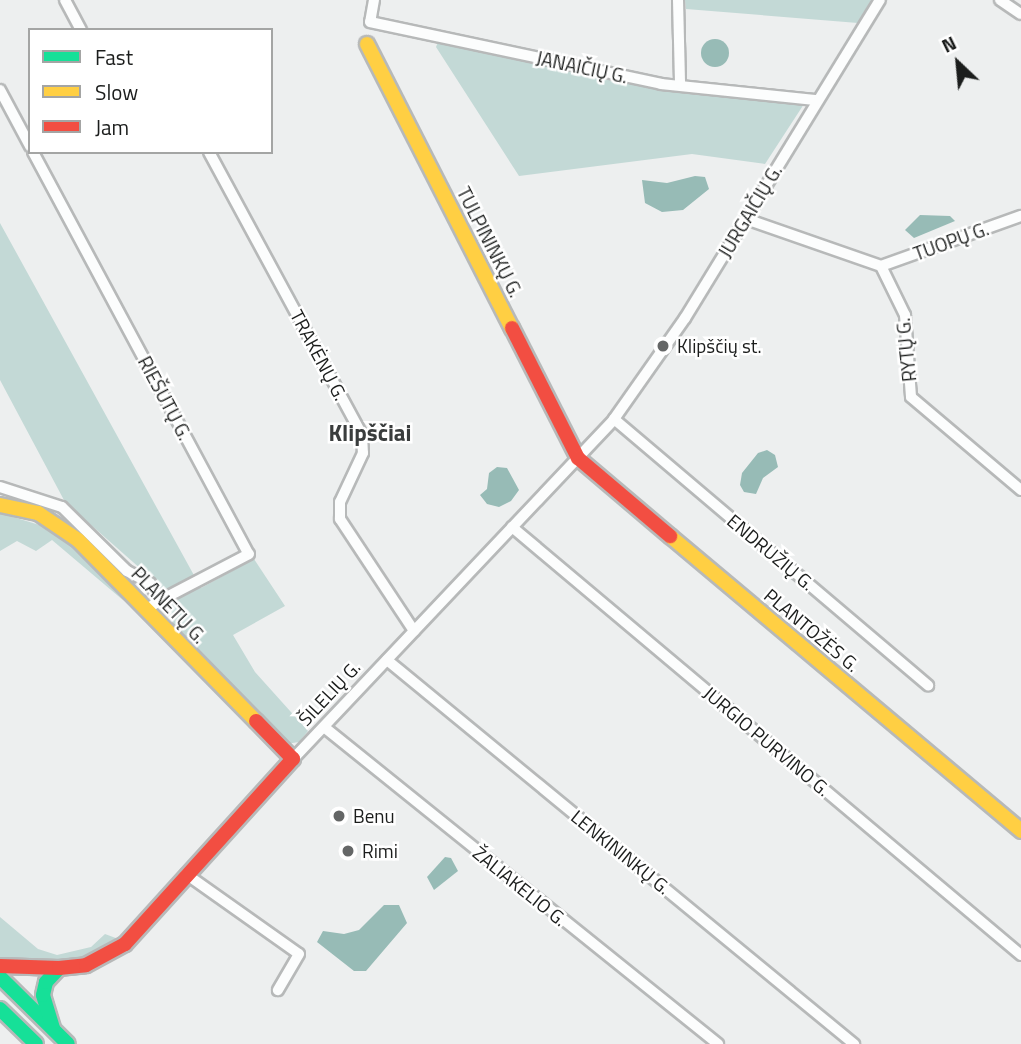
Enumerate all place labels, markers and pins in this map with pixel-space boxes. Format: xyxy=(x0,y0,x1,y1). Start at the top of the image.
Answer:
place label: Klipščių st. xyxy=(677,335,762,357)
marker: Klipščių st. xyxy=(655,338,671,354)
place label: Benu xyxy=(353,805,395,827)
marker: Benu xyxy=(331,808,347,824)
place label: Rimi xyxy=(362,840,398,862)
marker: Rimi xyxy=(340,843,356,859)

